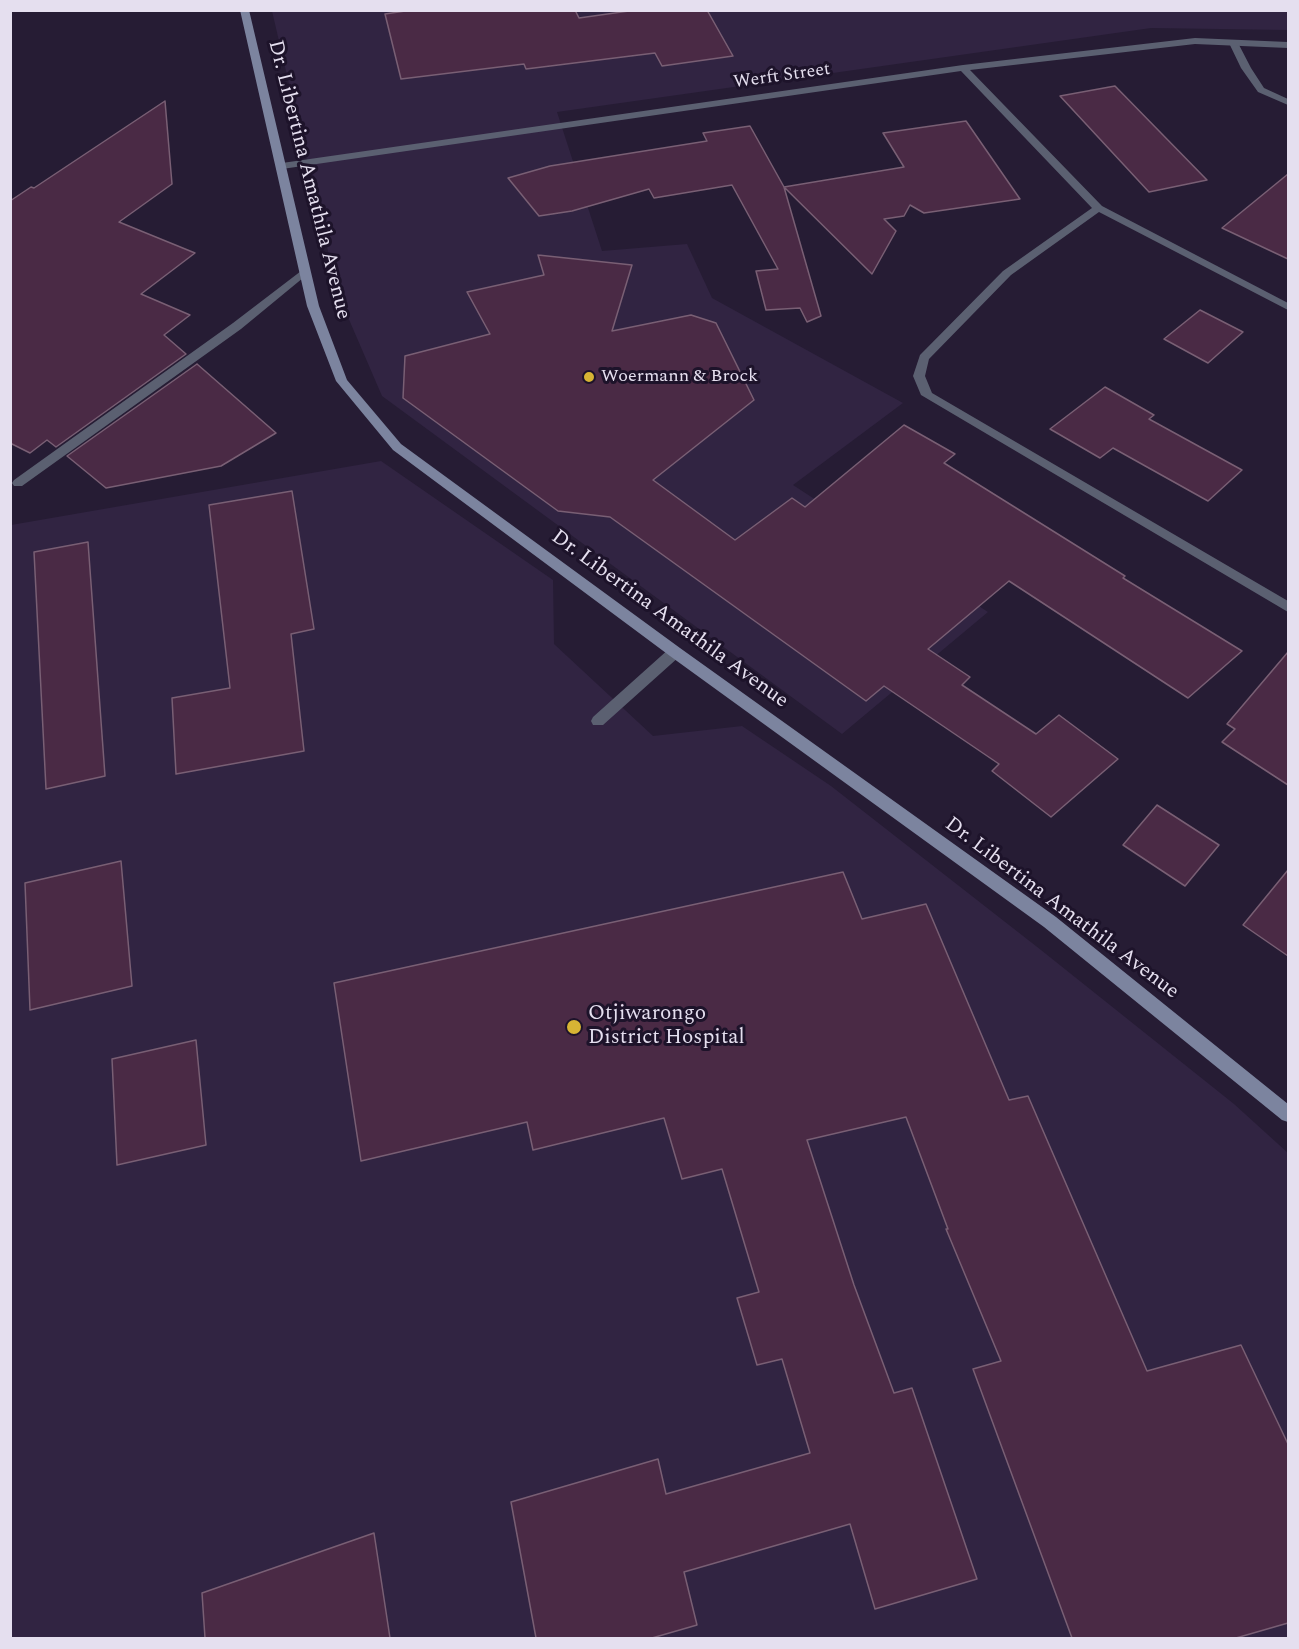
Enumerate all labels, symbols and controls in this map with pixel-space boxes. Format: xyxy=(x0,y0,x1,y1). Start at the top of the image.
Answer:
street label: Dr. Libertina Amathila Avenue xyxy=(261,38,355,322)
street label: Werft Street xyxy=(732,60,832,94)
place label: Woermann & Brock xyxy=(601,366,758,388)
marker: Woermann & Brock xyxy=(582,370,596,384)
street label: Dr. Libertina Amathila Avenue xyxy=(545,525,793,715)
street label: Dr. Libertina Amathila Avenue xyxy=(939,813,1183,1005)
place label: Otjiwarongo District Hospital xyxy=(588,1002,745,1052)
marker: Otjiwarongo District Hospital xyxy=(565,1018,583,1036)

